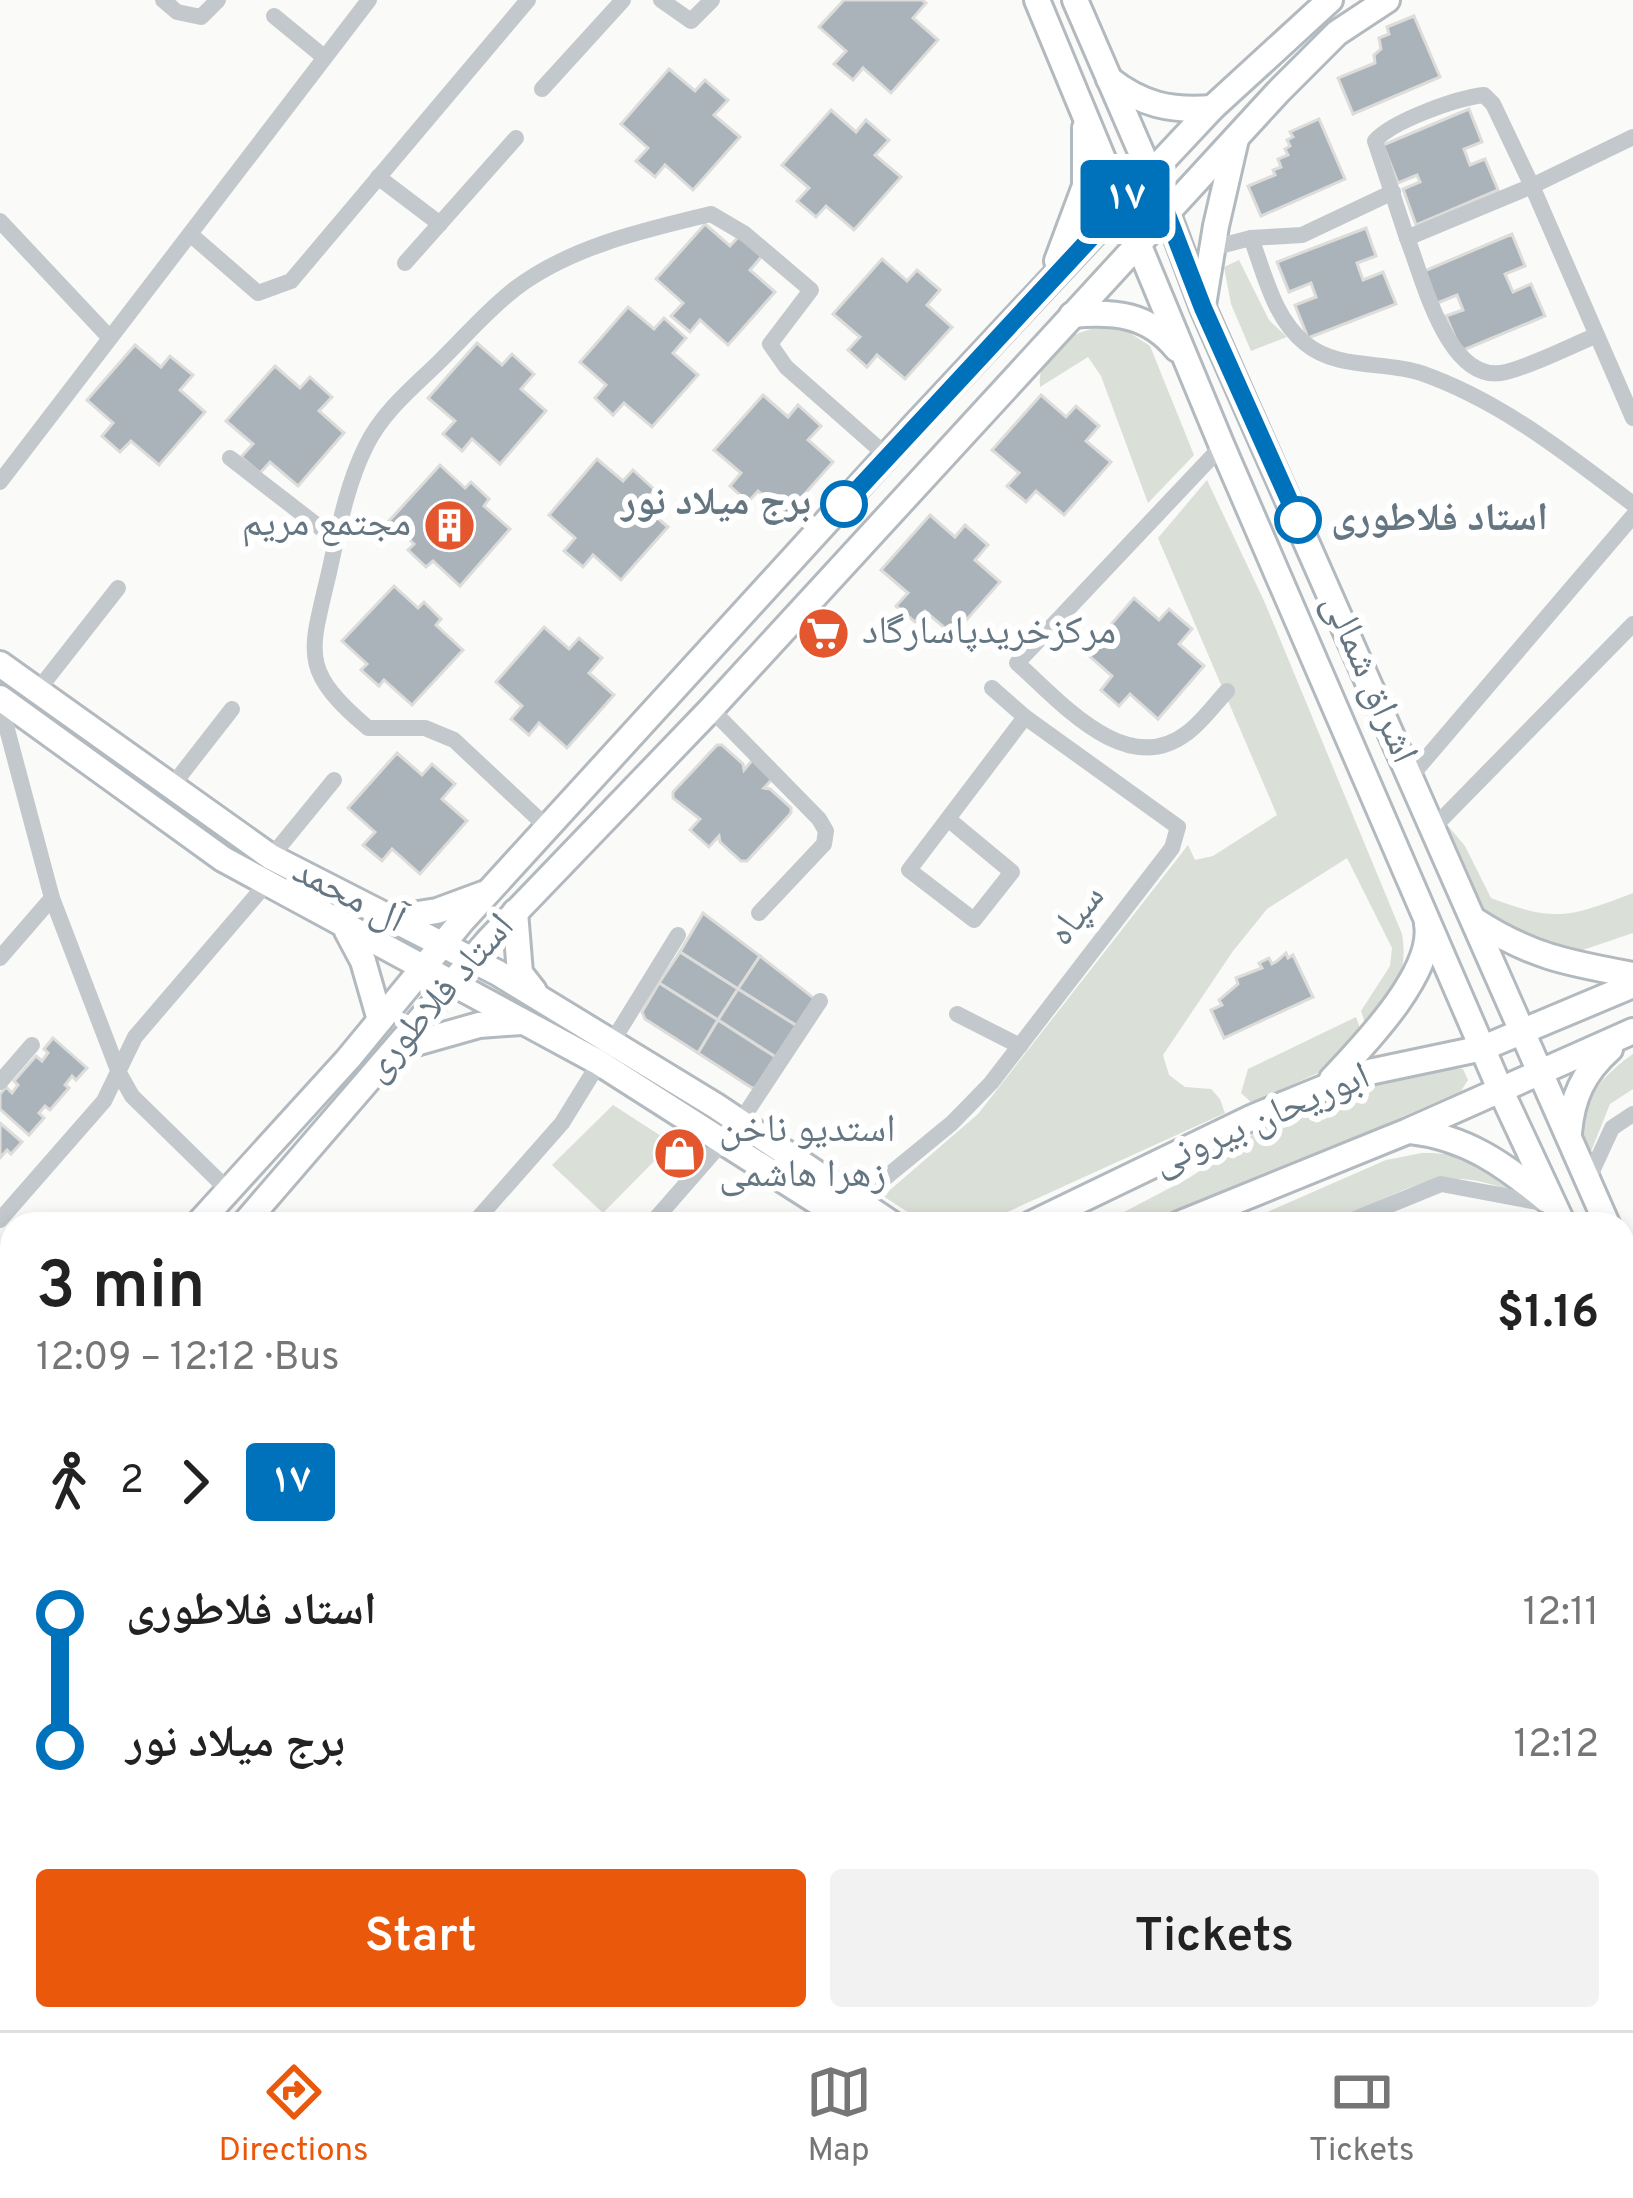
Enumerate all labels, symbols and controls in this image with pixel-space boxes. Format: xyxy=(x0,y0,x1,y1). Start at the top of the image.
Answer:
line badge: ۱۷ xyxy=(1071,160,1179,238)
text: ۱۷ xyxy=(1105,172,1146,225)
place label: برج میلاد نور xyxy=(619,480,811,529)
marker: برج میلاد نور xyxy=(822,482,866,526)
place label: استاد فلاطوری xyxy=(1331,496,1548,545)
building icon: مجتمع مریم xyxy=(422,497,478,553)
marker: استاد فلاطوری xyxy=(1276,498,1320,542)
place label: مجتمع مریم xyxy=(242,501,411,550)
street label: اشراق شمالی xyxy=(1309,586,1427,772)
supermarket icon: مرکزخریدپاسارگاد xyxy=(795,605,851,661)
place label: مرکزخریدپاسارگاد xyxy=(862,609,1116,658)
street label: آل محمد xyxy=(283,848,414,947)
street label: سپاه xyxy=(1039,875,1117,957)
street label: استاد فلاطوری xyxy=(353,905,527,1093)
street label: ابوریحان بیرونی xyxy=(1146,1053,1378,1189)
place label: استدیو ناخن زهرا هاشمی xyxy=(719,1107,895,1201)
shop icon: استدیو ناخن زهرا هاشمی xyxy=(652,1125,708,1181)
text: 3 min xyxy=(36,1248,205,1331)
text: $1.16 xyxy=(1497,1286,1599,1343)
text: 12:09 – 12:12 · Bus xyxy=(36,1335,340,1384)
icon: walk xyxy=(36,1449,102,1515)
icon: forward xyxy=(162,1449,228,1515)
text: ۱۷ xyxy=(270,1455,311,1508)
text: 2 xyxy=(120,1458,144,1507)
text: استاد فلاطوری xyxy=(126,1584,377,1641)
text: 12:11 xyxy=(1523,1590,1599,1639)
text: برج میلاد نور xyxy=(126,1716,345,1773)
text: 12:12 xyxy=(1513,1722,1599,1771)
button: Start xyxy=(36,1869,806,2007)
button: Tickets xyxy=(830,1869,1599,2007)
tab: Directions xyxy=(219,2059,368,2173)
tab: Map xyxy=(806,2059,872,2173)
tab: Tickets xyxy=(1309,2059,1414,2173)

